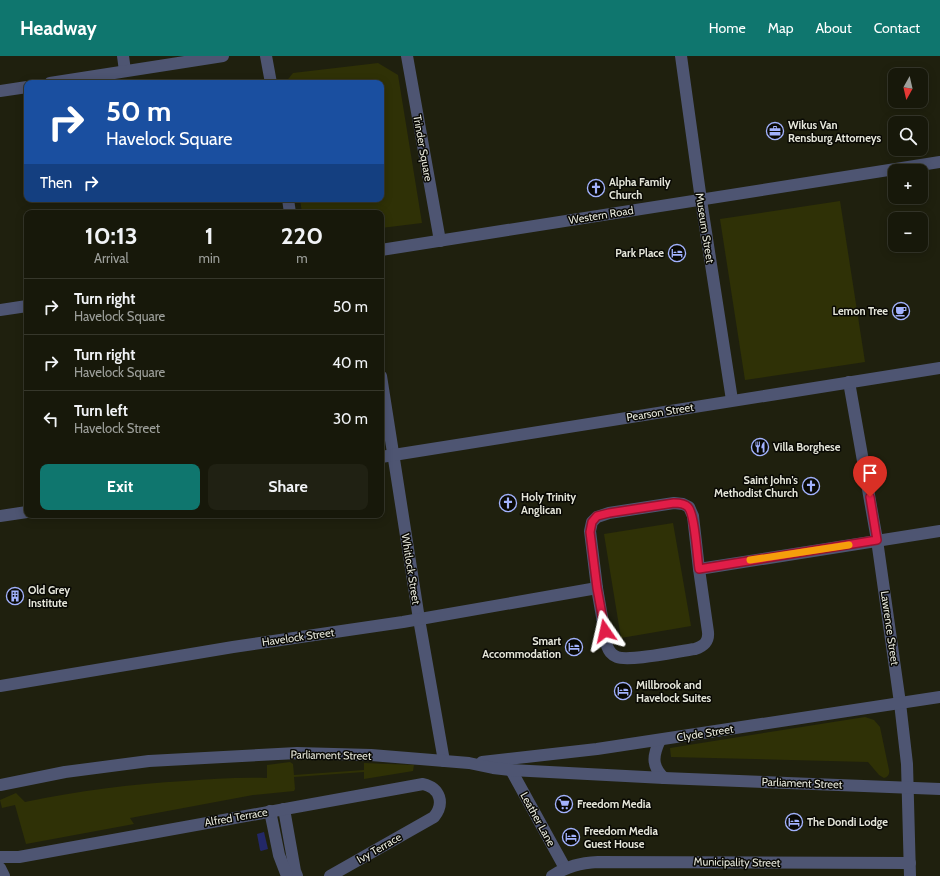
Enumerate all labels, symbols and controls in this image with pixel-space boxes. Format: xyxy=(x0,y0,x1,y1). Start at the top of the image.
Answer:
text: Headway xyxy=(20,17,97,40)
text: Home xyxy=(709,19,746,37)
text: Map xyxy=(768,19,793,37)
text: About xyxy=(815,19,852,37)
text: Contact xyxy=(874,19,920,37)
north arrow xyxy=(888,68,928,108)
map controls xyxy=(888,68,928,252)
text: 50 m xyxy=(106,94,171,128)
icon: right xyxy=(40,96,92,148)
street label: Trinder Square xyxy=(410,114,436,183)
button: search xyxy=(888,116,928,156)
place label: Wikus Van Rensburg Attorneys xyxy=(788,118,882,145)
office icon: Wikus Van Rensburg Attorneys xyxy=(765,121,785,141)
text: Havelock Square xyxy=(106,128,232,150)
button: + xyxy=(888,164,928,204)
icon: right xyxy=(80,172,102,194)
text: Then xyxy=(40,174,72,192)
place label: Alpha Family Church xyxy=(609,175,671,202)
church icon: Alpha Family Church xyxy=(586,178,606,198)
street label: Museum Street xyxy=(693,192,718,264)
street label: Western Road xyxy=(568,203,634,227)
button: − xyxy=(888,212,928,252)
text: 10:13 xyxy=(85,221,138,250)
text: 1 xyxy=(205,221,214,250)
text: 220 xyxy=(281,221,323,250)
hotel icon: Park Place xyxy=(667,243,687,263)
place label: Park Place xyxy=(615,246,664,260)
text: Arrival xyxy=(94,250,129,266)
text: min xyxy=(199,250,220,266)
text: m xyxy=(296,250,308,266)
text: Turn right xyxy=(74,290,135,308)
icon: right xyxy=(40,296,62,318)
text: 50 m xyxy=(333,298,368,316)
cafe icon: Lemon Tree xyxy=(891,301,911,321)
place label: Lemon Tree xyxy=(832,304,888,318)
text: Havelock Square xyxy=(74,308,165,324)
text: Turn right xyxy=(74,346,135,364)
icon: right xyxy=(40,352,62,374)
text: 40 m xyxy=(332,354,368,372)
text: Havelock Square xyxy=(74,364,165,380)
street label: Pearson Street xyxy=(625,400,695,424)
text: Turn left xyxy=(74,402,128,420)
icon: left xyxy=(40,408,62,430)
text: 30 m xyxy=(333,410,368,428)
text: Havelock Street xyxy=(74,420,160,436)
restaurant icon: Villa Borghese xyxy=(750,437,770,457)
place label: Villa Borghese xyxy=(773,440,841,454)
pin xyxy=(853,456,887,497)
icon: arrive xyxy=(859,462,881,484)
button: Exit xyxy=(40,464,200,510)
button: Share xyxy=(208,464,368,510)
place label: Saint John's Methodist Church xyxy=(714,473,798,500)
church icon: Saint John's Methodist Church xyxy=(801,476,821,496)
place label: Holy Trinity Anglican xyxy=(521,490,576,517)
church icon: Holy Trinity Anglican xyxy=(498,493,518,513)
street label: Whitlock Street xyxy=(398,533,424,606)
place label: Old Grey Institute xyxy=(28,583,70,610)
building icon: Old Grey Institute xyxy=(5,586,25,606)
street label: Lawrence Street xyxy=(878,590,902,666)
position arrow xyxy=(584,610,626,652)
street label: Havelock Street xyxy=(261,625,335,649)
place label: Smart Accommodation xyxy=(482,634,561,661)
hotel icon: Smart Accommodation xyxy=(564,637,584,657)
place label: Millbrook and Havelock Suites xyxy=(636,678,712,705)
hotel icon: Millbrook and Havelock Suites xyxy=(613,681,633,701)
street label: Clyde Street xyxy=(676,722,735,744)
street label: Parliament Street xyxy=(290,747,372,763)
street label: Parliament Street xyxy=(761,775,843,791)
street label: Leather Lane xyxy=(517,789,559,849)
supermarket icon: Freedom Media xyxy=(554,794,574,814)
place label: Freedom Media xyxy=(577,797,651,811)
street label: Alfred Terrace xyxy=(203,805,269,829)
hotel icon: The Dondi Lodge xyxy=(784,812,804,832)
place label: The Dondi Lodge xyxy=(807,815,888,829)
place label: Freedom Media Guest House xyxy=(584,824,658,851)
hotel icon: Freedom Media Guest House xyxy=(561,827,581,847)
street label: Ivy Terrace xyxy=(354,829,404,866)
street label: Municipality Street xyxy=(694,854,781,870)

